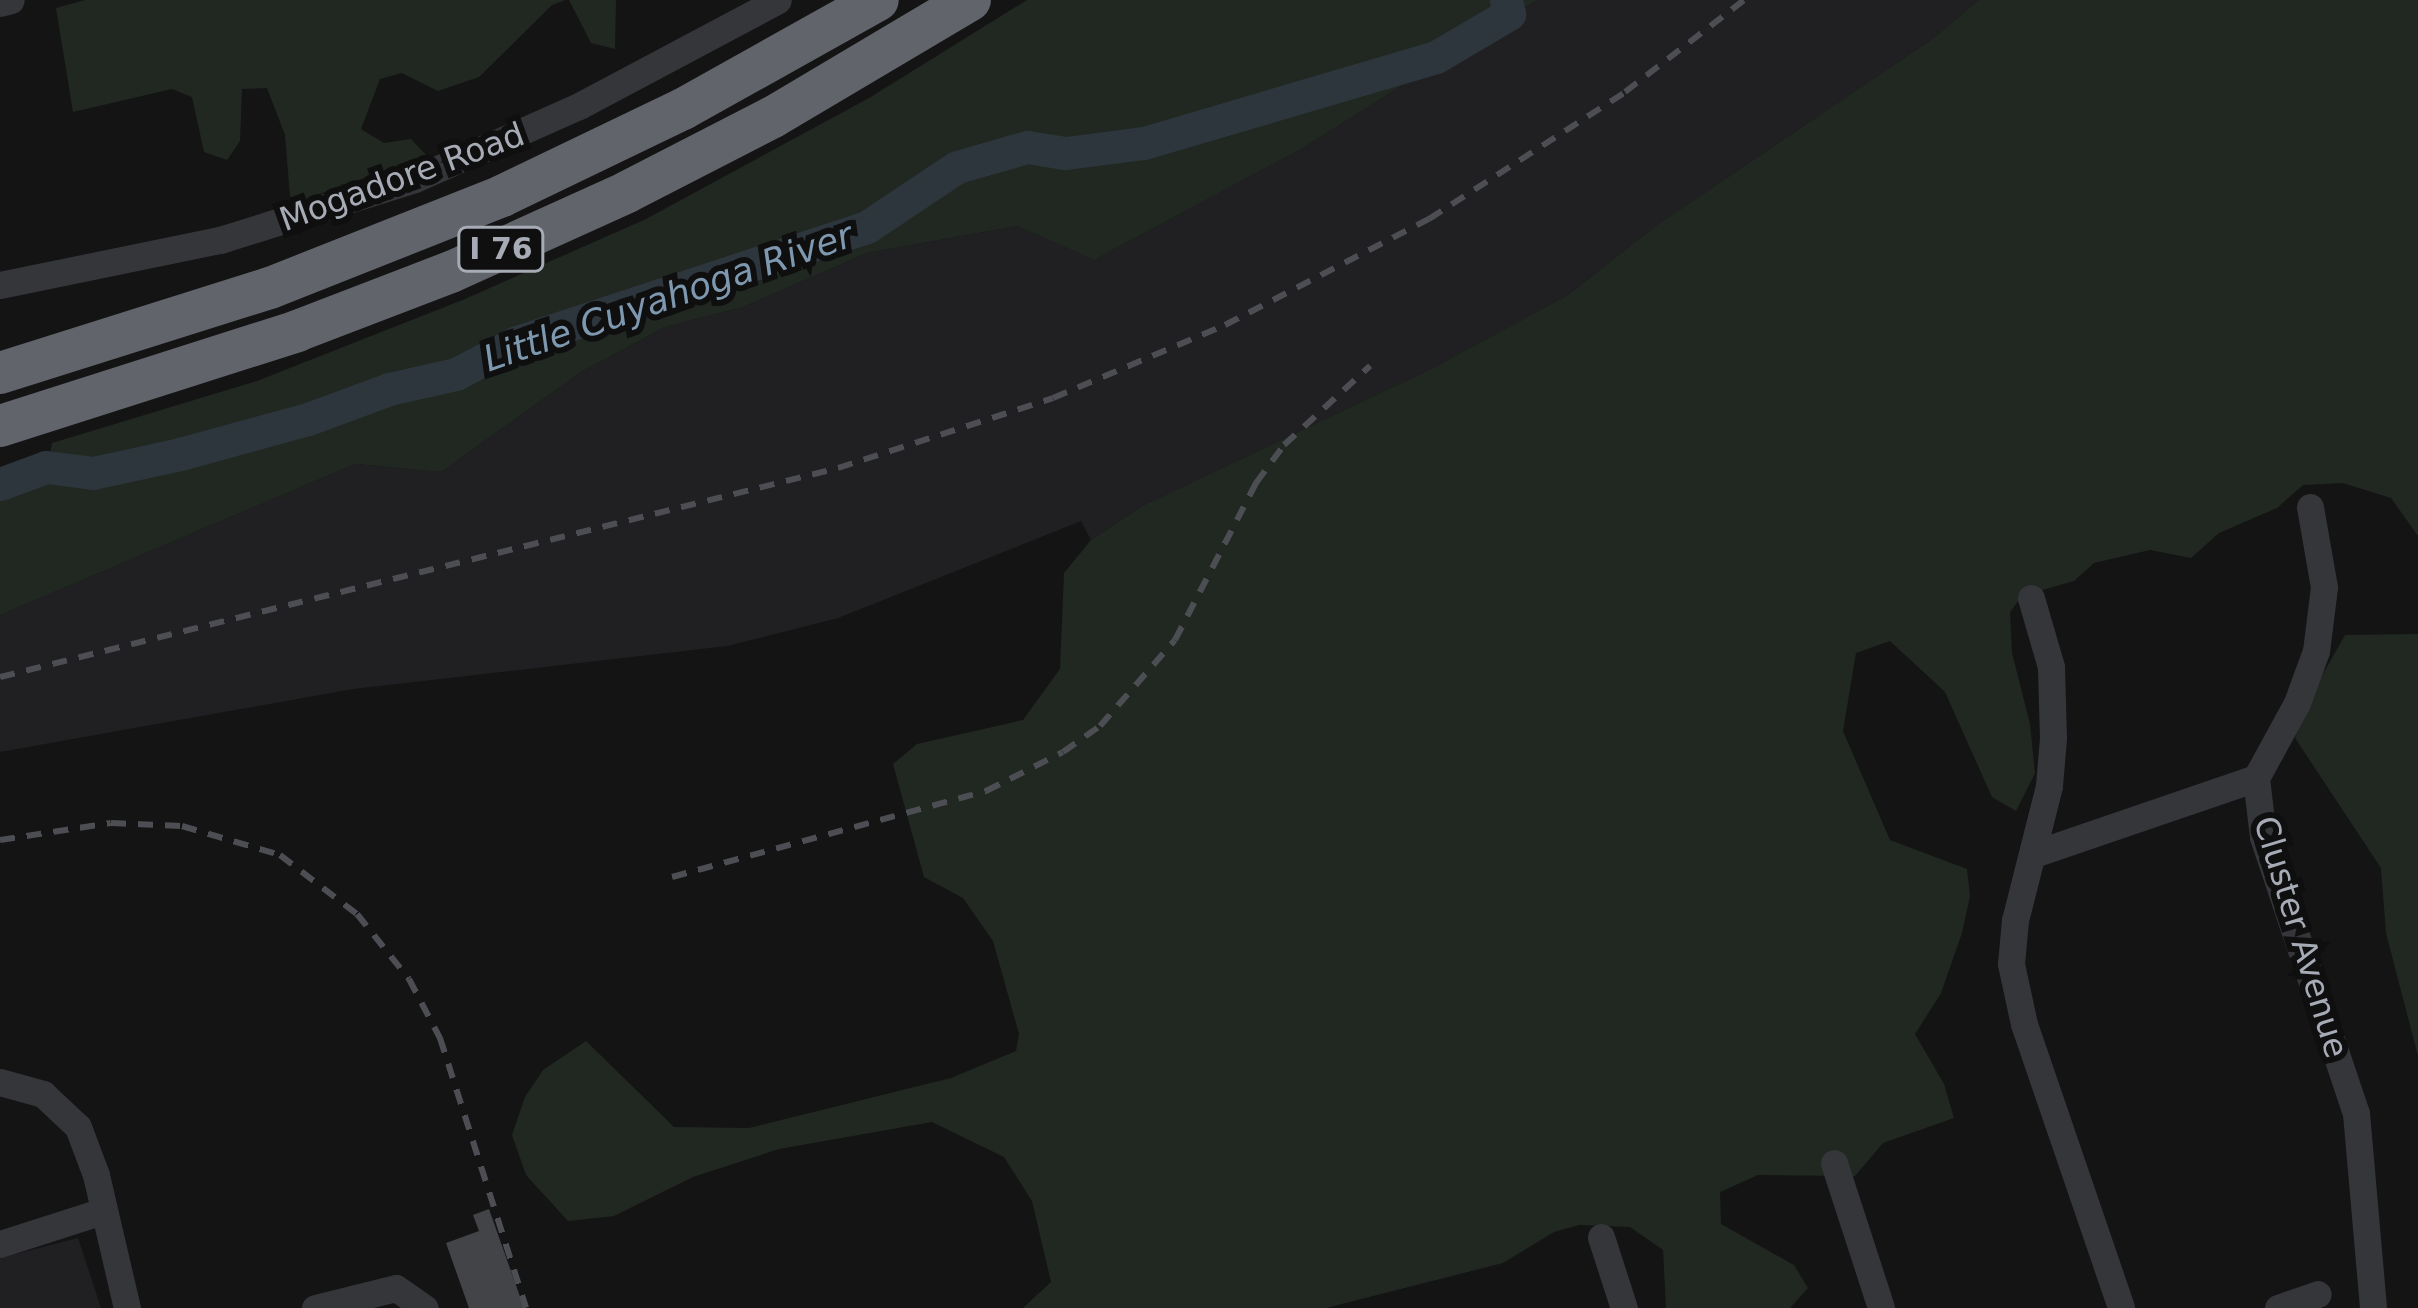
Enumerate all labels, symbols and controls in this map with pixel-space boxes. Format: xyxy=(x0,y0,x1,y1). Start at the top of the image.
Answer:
street label: Mogadore Road xyxy=(274,114,530,240)
water label: Little Cuyahoga River xyxy=(478,213,858,381)
road number: I 76 xyxy=(456,225,546,273)
street label: Cluster Avenue xyxy=(2245,812,2357,1062)

